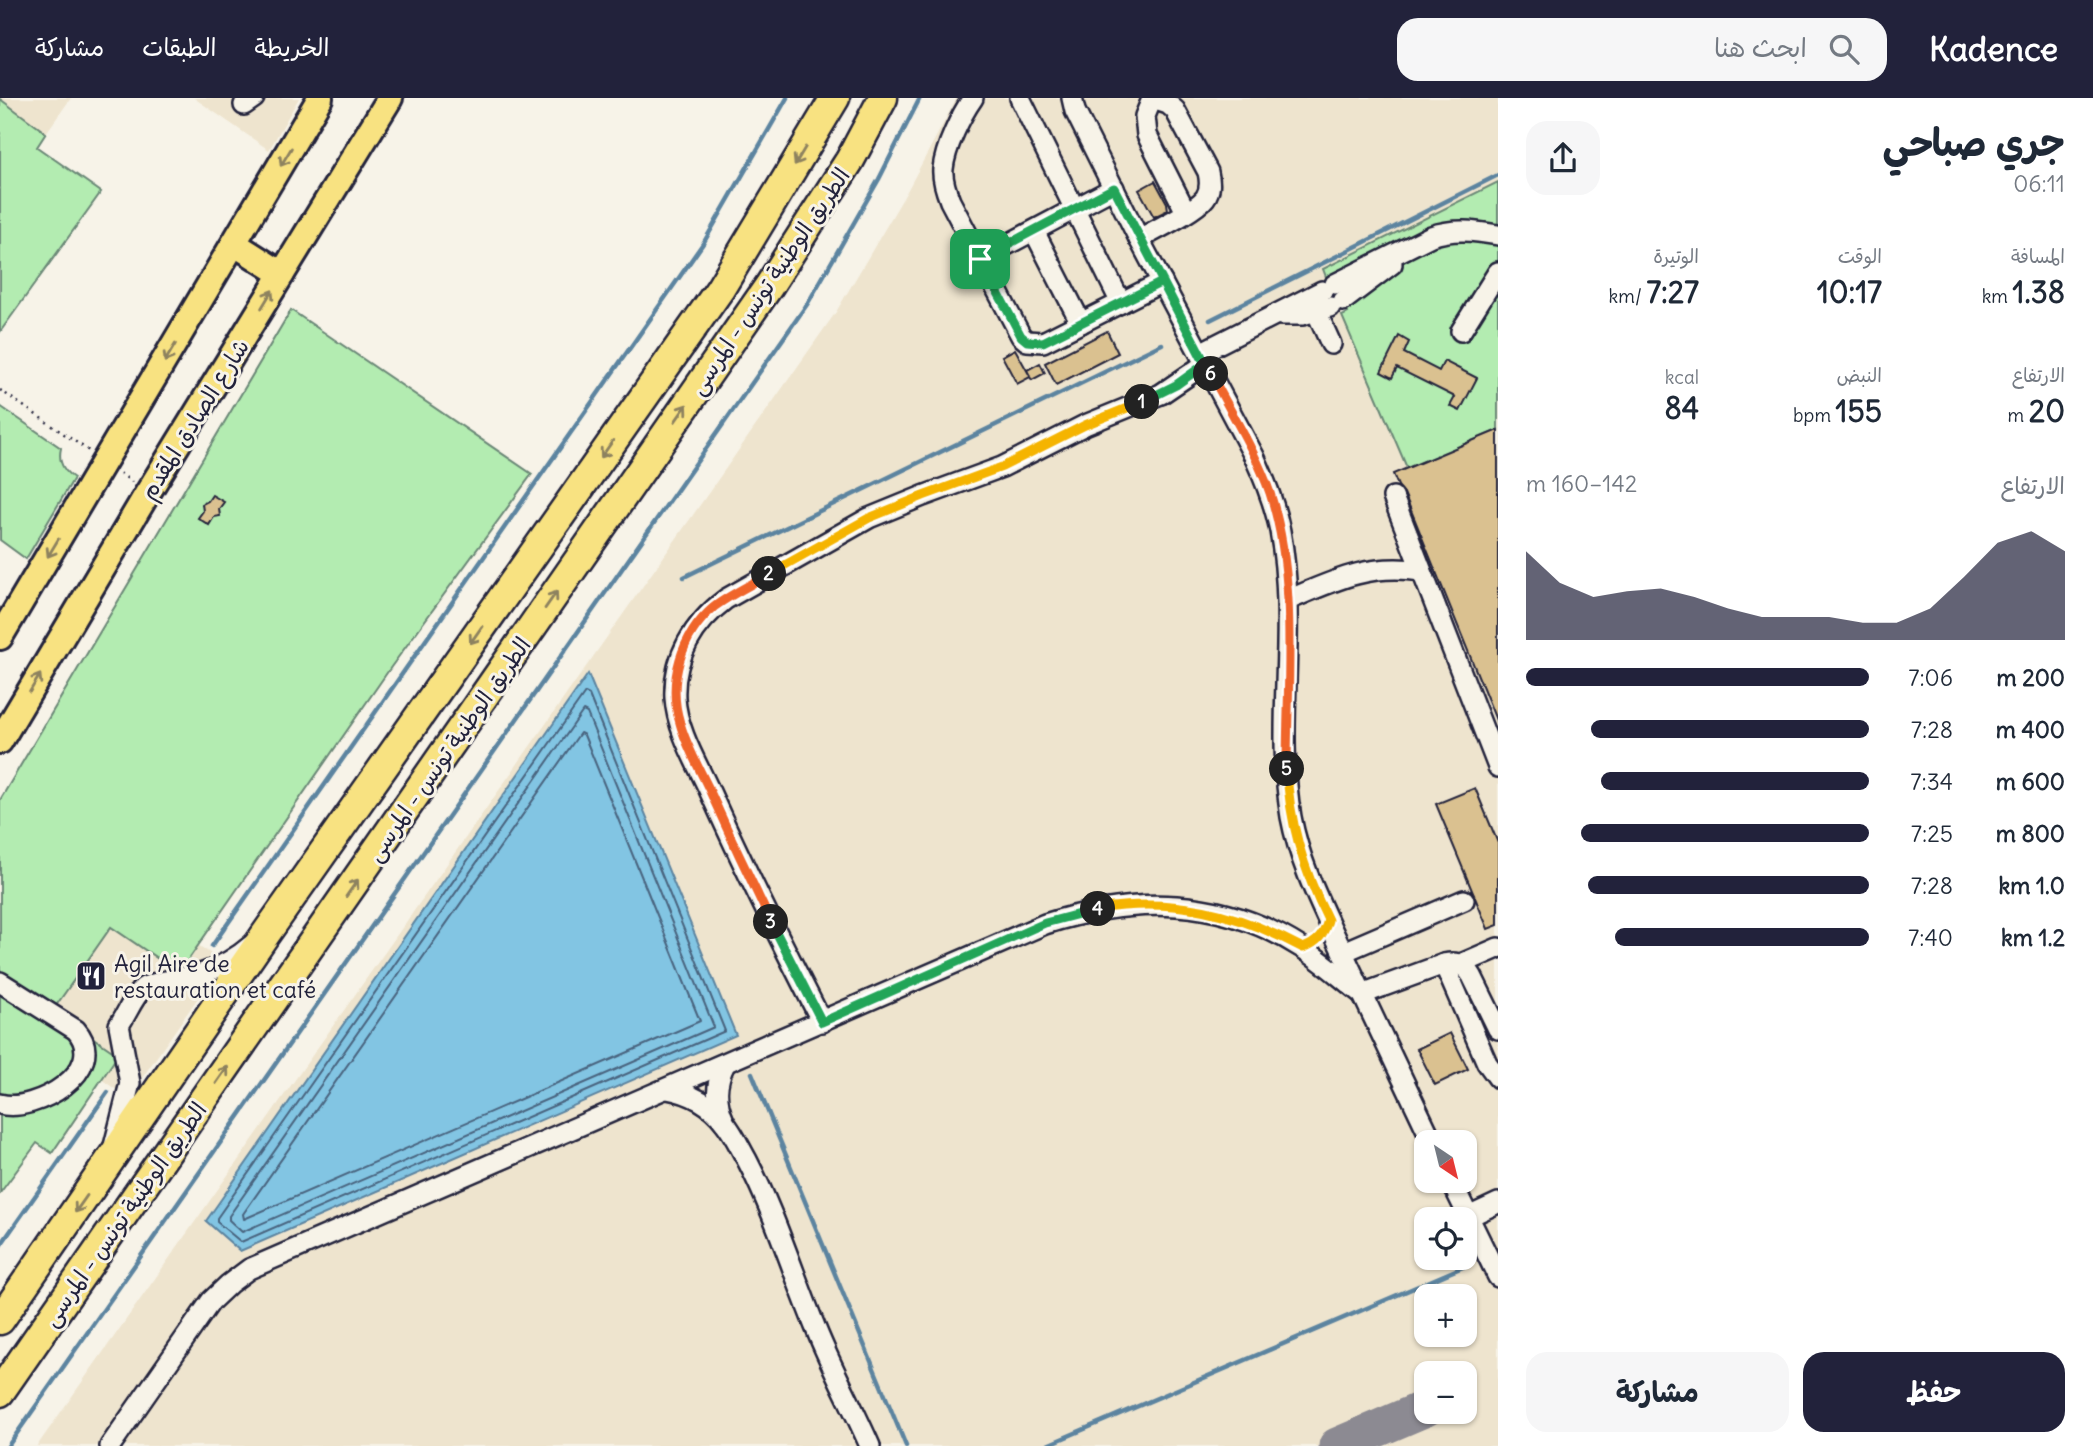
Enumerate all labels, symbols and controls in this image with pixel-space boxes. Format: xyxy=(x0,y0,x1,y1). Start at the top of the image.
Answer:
search box xyxy=(1397,18,1887,81)
text: Kadence xyxy=(1929,28,2058,70)
icon: search xyxy=(1825,30,1863,68)
text: ابحث هنا xyxy=(1714,31,1807,64)
text: مشاركة xyxy=(35,32,104,62)
text: الطبقات xyxy=(142,32,217,62)
text: الخريطة xyxy=(255,32,329,62)
text: جري صباحي xyxy=(1882,119,2065,166)
button: share xyxy=(1526,121,1600,195)
one-way arrow xyxy=(278,146,292,166)
one-way arrow xyxy=(792,146,806,166)
street label: الطريق الوطنية تونس - المرسى xyxy=(682,162,857,401)
text: 06:11 xyxy=(2013,169,2065,198)
pin xyxy=(950,229,1010,289)
icon: arrive xyxy=(961,240,999,278)
text: الوتيرة xyxy=(1653,244,1699,268)
text: الوقت xyxy=(1838,244,1882,268)
text: المسافة xyxy=(2011,244,2065,268)
text: 7:27 xyxy=(1646,273,1699,311)
text: 10:17 xyxy=(1817,273,1882,311)
text: 1.38 xyxy=(2013,273,2065,311)
text: /km xyxy=(1609,284,1646,308)
text: km xyxy=(1982,284,2013,308)
one-way arrow xyxy=(260,290,274,310)
street label: شارع الصادق المقدم xyxy=(133,333,258,507)
one-way arrow xyxy=(163,342,177,362)
pin: 6 xyxy=(1194,356,1228,392)
text: 6 xyxy=(1205,361,1216,385)
text: النبض xyxy=(1837,363,1882,387)
text: الارتفاع xyxy=(2012,363,2065,387)
text: kcal xyxy=(1665,365,1699,389)
pin: 1 xyxy=(1124,384,1160,420)
text: 1 xyxy=(1138,389,1145,413)
text: 84 xyxy=(1664,389,1699,427)
text: 155 xyxy=(1836,392,1882,430)
text: 20 xyxy=(2029,392,2065,430)
text: bpm xyxy=(1793,403,1836,427)
text: m xyxy=(2008,403,2029,427)
one-way arrow xyxy=(674,404,688,423)
one-way arrow xyxy=(600,438,614,458)
text: 142–160 m xyxy=(1526,469,1637,498)
text: الارتفاع xyxy=(2001,471,2065,500)
one-way arrow xyxy=(46,537,60,557)
pin: 2 xyxy=(752,556,786,592)
text: 2 xyxy=(763,561,774,585)
one-way arrow xyxy=(544,591,558,610)
one-way arrow xyxy=(469,625,483,644)
street label: الطريق الوطنية تونس - المرسى xyxy=(359,631,537,867)
text: 7:06 xyxy=(1908,663,1953,692)
text: 200 m xyxy=(1996,663,2065,692)
one-way arrow xyxy=(29,673,43,693)
text: 7:28 xyxy=(1911,715,1953,744)
text: 400 m xyxy=(1996,715,2065,744)
pin: 5 xyxy=(1270,752,1304,786)
text: 5 xyxy=(1281,756,1292,780)
text: 7:34 xyxy=(1910,767,1953,796)
text: 600 m xyxy=(1996,767,2065,796)
text: 7:25 xyxy=(1911,819,1953,848)
text: 800 m xyxy=(1996,819,2065,848)
text: 7:28 xyxy=(1911,871,1953,900)
text: 1.0 km xyxy=(1999,871,2065,900)
one-way arrow xyxy=(345,879,359,898)
pin: 4 xyxy=(1080,892,1116,926)
text: 4 xyxy=(1092,896,1103,920)
pin: 3 xyxy=(754,904,788,940)
text: 3 xyxy=(765,909,776,933)
text: 7:40 xyxy=(1908,923,1953,952)
text: 1.2 km xyxy=(2001,923,2065,952)
place label: Agil Aire de restauration et café xyxy=(114,949,316,1004)
restaurant icon: Agil Aire de restauration et café xyxy=(74,959,108,993)
one-way arrow xyxy=(215,1066,229,1085)
street label: الطريق الوطنية تونس - المرسى xyxy=(35,1096,213,1332)
north arrow xyxy=(1414,1130,1477,1194)
map controls xyxy=(1414,1130,1477,1424)
one-way arrow xyxy=(74,1193,88,1213)
button: locate xyxy=(1414,1207,1477,1270)
button: + xyxy=(1414,1284,1477,1347)
button: مشاركة xyxy=(1526,1352,1789,1432)
button: حفظ xyxy=(1803,1352,2065,1432)
button: − xyxy=(1414,1361,1477,1424)

